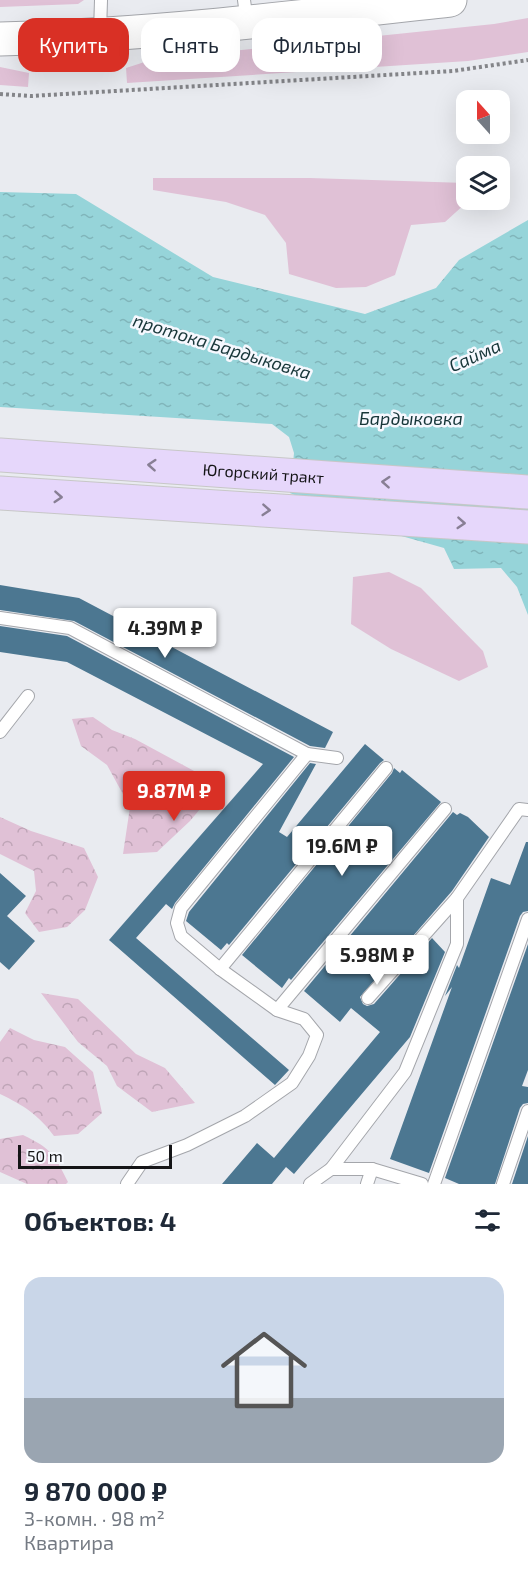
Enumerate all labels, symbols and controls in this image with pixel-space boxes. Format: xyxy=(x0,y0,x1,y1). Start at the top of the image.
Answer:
chip: Купить xyxy=(18,18,129,72)
chip: Снять xyxy=(141,18,240,72)
chip: Фильтры xyxy=(252,18,382,72)
north arrow xyxy=(456,90,510,144)
map controls xyxy=(456,90,510,210)
button: layers xyxy=(456,156,510,210)
water label: протока Бардыковка xyxy=(131,309,314,384)
water label: Сайма xyxy=(445,334,504,376)
water label: Бардыковка xyxy=(359,407,463,429)
one-way arrow xyxy=(148,459,157,472)
street label: Югорский тракт xyxy=(202,459,325,487)
one-way arrow xyxy=(381,476,390,489)
one-way arrow xyxy=(54,490,63,503)
one-way arrow xyxy=(262,503,271,516)
one-way arrow xyxy=(456,516,465,529)
pin: 4.39M ₽ xyxy=(110,608,220,659)
text: 4.39M ₽ xyxy=(127,615,203,639)
pin: 9.87M ₽ xyxy=(119,771,229,822)
text: 9.87M ₽ xyxy=(137,778,211,802)
pin: 19.6M ₽ xyxy=(287,826,397,877)
text: 19.6M ₽ xyxy=(306,833,378,857)
pin: 5.98M ₽ xyxy=(322,935,432,986)
text: 5.98M ₽ xyxy=(340,942,414,966)
scale bar xyxy=(18,1142,172,1170)
text: 50 m xyxy=(27,1146,63,1165)
icon: filters xyxy=(471,1204,504,1237)
text: Объектов: 4 xyxy=(24,1205,176,1236)
icon: home xyxy=(210,1316,318,1424)
text: 9 870 000 ₽ xyxy=(24,1475,167,1506)
text: 3-комн. · 98 m² xyxy=(24,1506,165,1530)
text: Квартира xyxy=(24,1530,114,1554)

